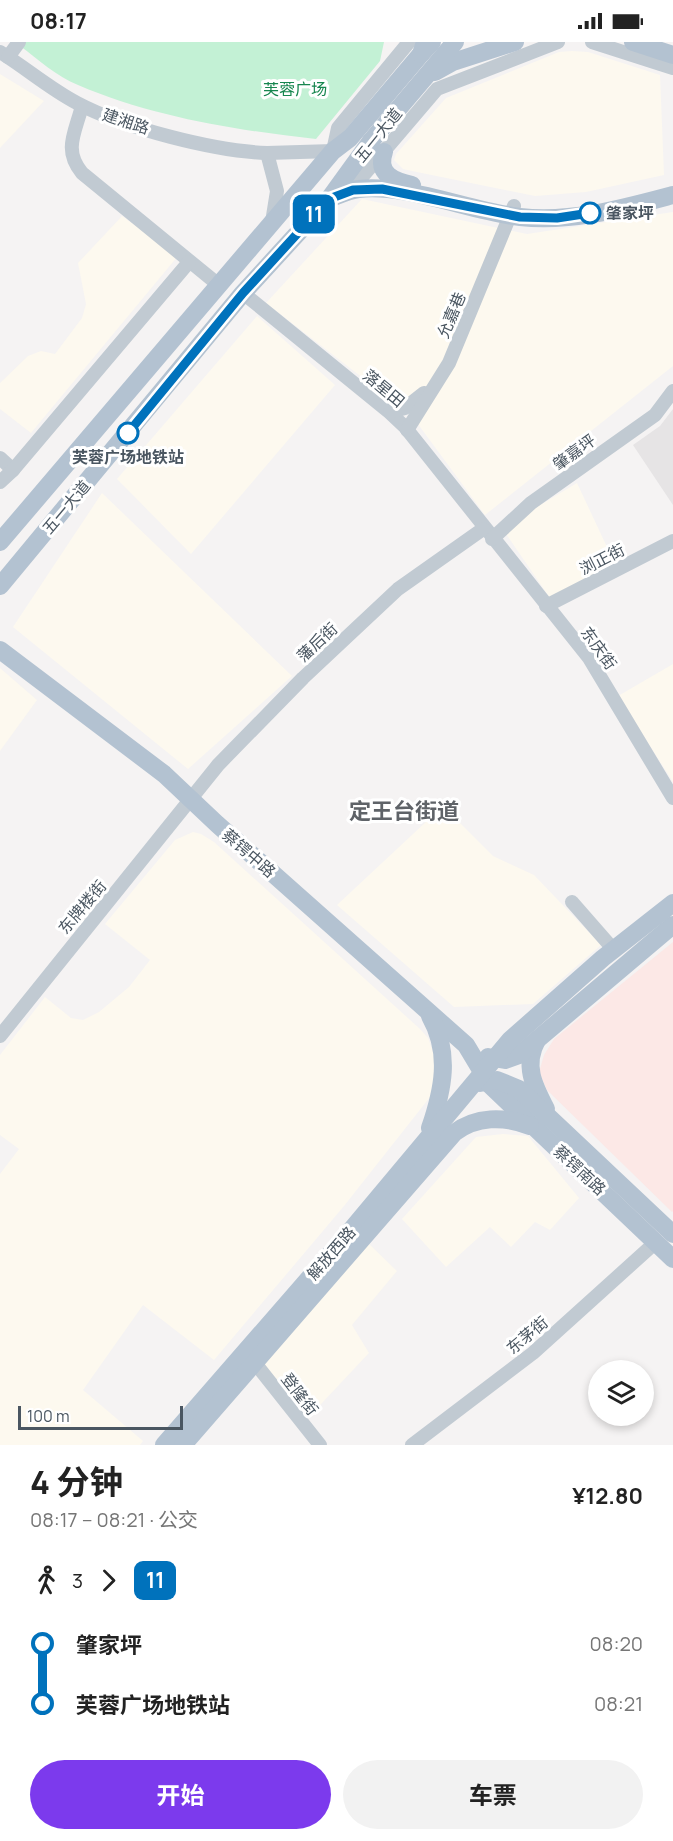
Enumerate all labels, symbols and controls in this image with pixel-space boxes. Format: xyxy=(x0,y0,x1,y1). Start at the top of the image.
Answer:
text: 08:17 xyxy=(30,6,87,36)
park label: 芙蓉广场 xyxy=(263,78,327,100)
street label: 建湘路 xyxy=(100,103,152,139)
street label: 五一大道 xyxy=(349,103,407,167)
line badge: 11 xyxy=(287,194,341,234)
text: 11 xyxy=(305,200,323,228)
marker: 肇家坪 xyxy=(579,202,601,224)
place label: 肇家坪 xyxy=(606,202,654,224)
street label: 允嘉巷 xyxy=(431,289,471,341)
street label: 落星田 xyxy=(359,364,409,412)
marker: 芙蓉广场地铁站 xyxy=(117,422,139,444)
street label: 肇嘉坪 xyxy=(548,429,600,475)
place label: 芙蓉广场地铁站 xyxy=(72,446,184,468)
street label: 五一大道 xyxy=(37,475,95,539)
street label: 浏正街 xyxy=(576,538,628,580)
street label: 藩后街 xyxy=(292,618,342,666)
street label: 东庆街 xyxy=(576,622,622,674)
district label: 定王台街道 xyxy=(349,796,459,826)
street label: 蔡锷中路 xyxy=(218,824,280,882)
street label: 东牌楼街 xyxy=(53,875,111,939)
street label: 蔡锷南路 xyxy=(549,1140,611,1200)
street label: 解放西路 xyxy=(302,1222,360,1284)
street label: 东茅街 xyxy=(502,1311,552,1359)
map controls xyxy=(588,1360,654,1426)
button: layers xyxy=(588,1360,654,1426)
street label: 登隆街 xyxy=(277,1368,323,1420)
scale bar xyxy=(18,1403,183,1430)
text: 100 m xyxy=(27,1405,70,1427)
text: 4 分钟 xyxy=(30,1459,123,1504)
text: ¥12.80 xyxy=(572,1481,643,1511)
text: 08:17 – 08:21 · 公交 xyxy=(30,1506,198,1533)
icon: walk xyxy=(30,1564,63,1597)
icon: forward xyxy=(92,1564,125,1597)
text: 11 xyxy=(146,1566,164,1594)
text: 3 xyxy=(72,1567,83,1594)
text: 肇家坪 xyxy=(76,1630,142,1660)
text: 08:20 xyxy=(590,1630,643,1657)
text: 芙蓉广场地铁站 xyxy=(76,1690,230,1720)
text: 08:21 xyxy=(594,1690,643,1717)
button: 开始 xyxy=(30,1760,331,1829)
button: 车票 xyxy=(343,1760,643,1829)

